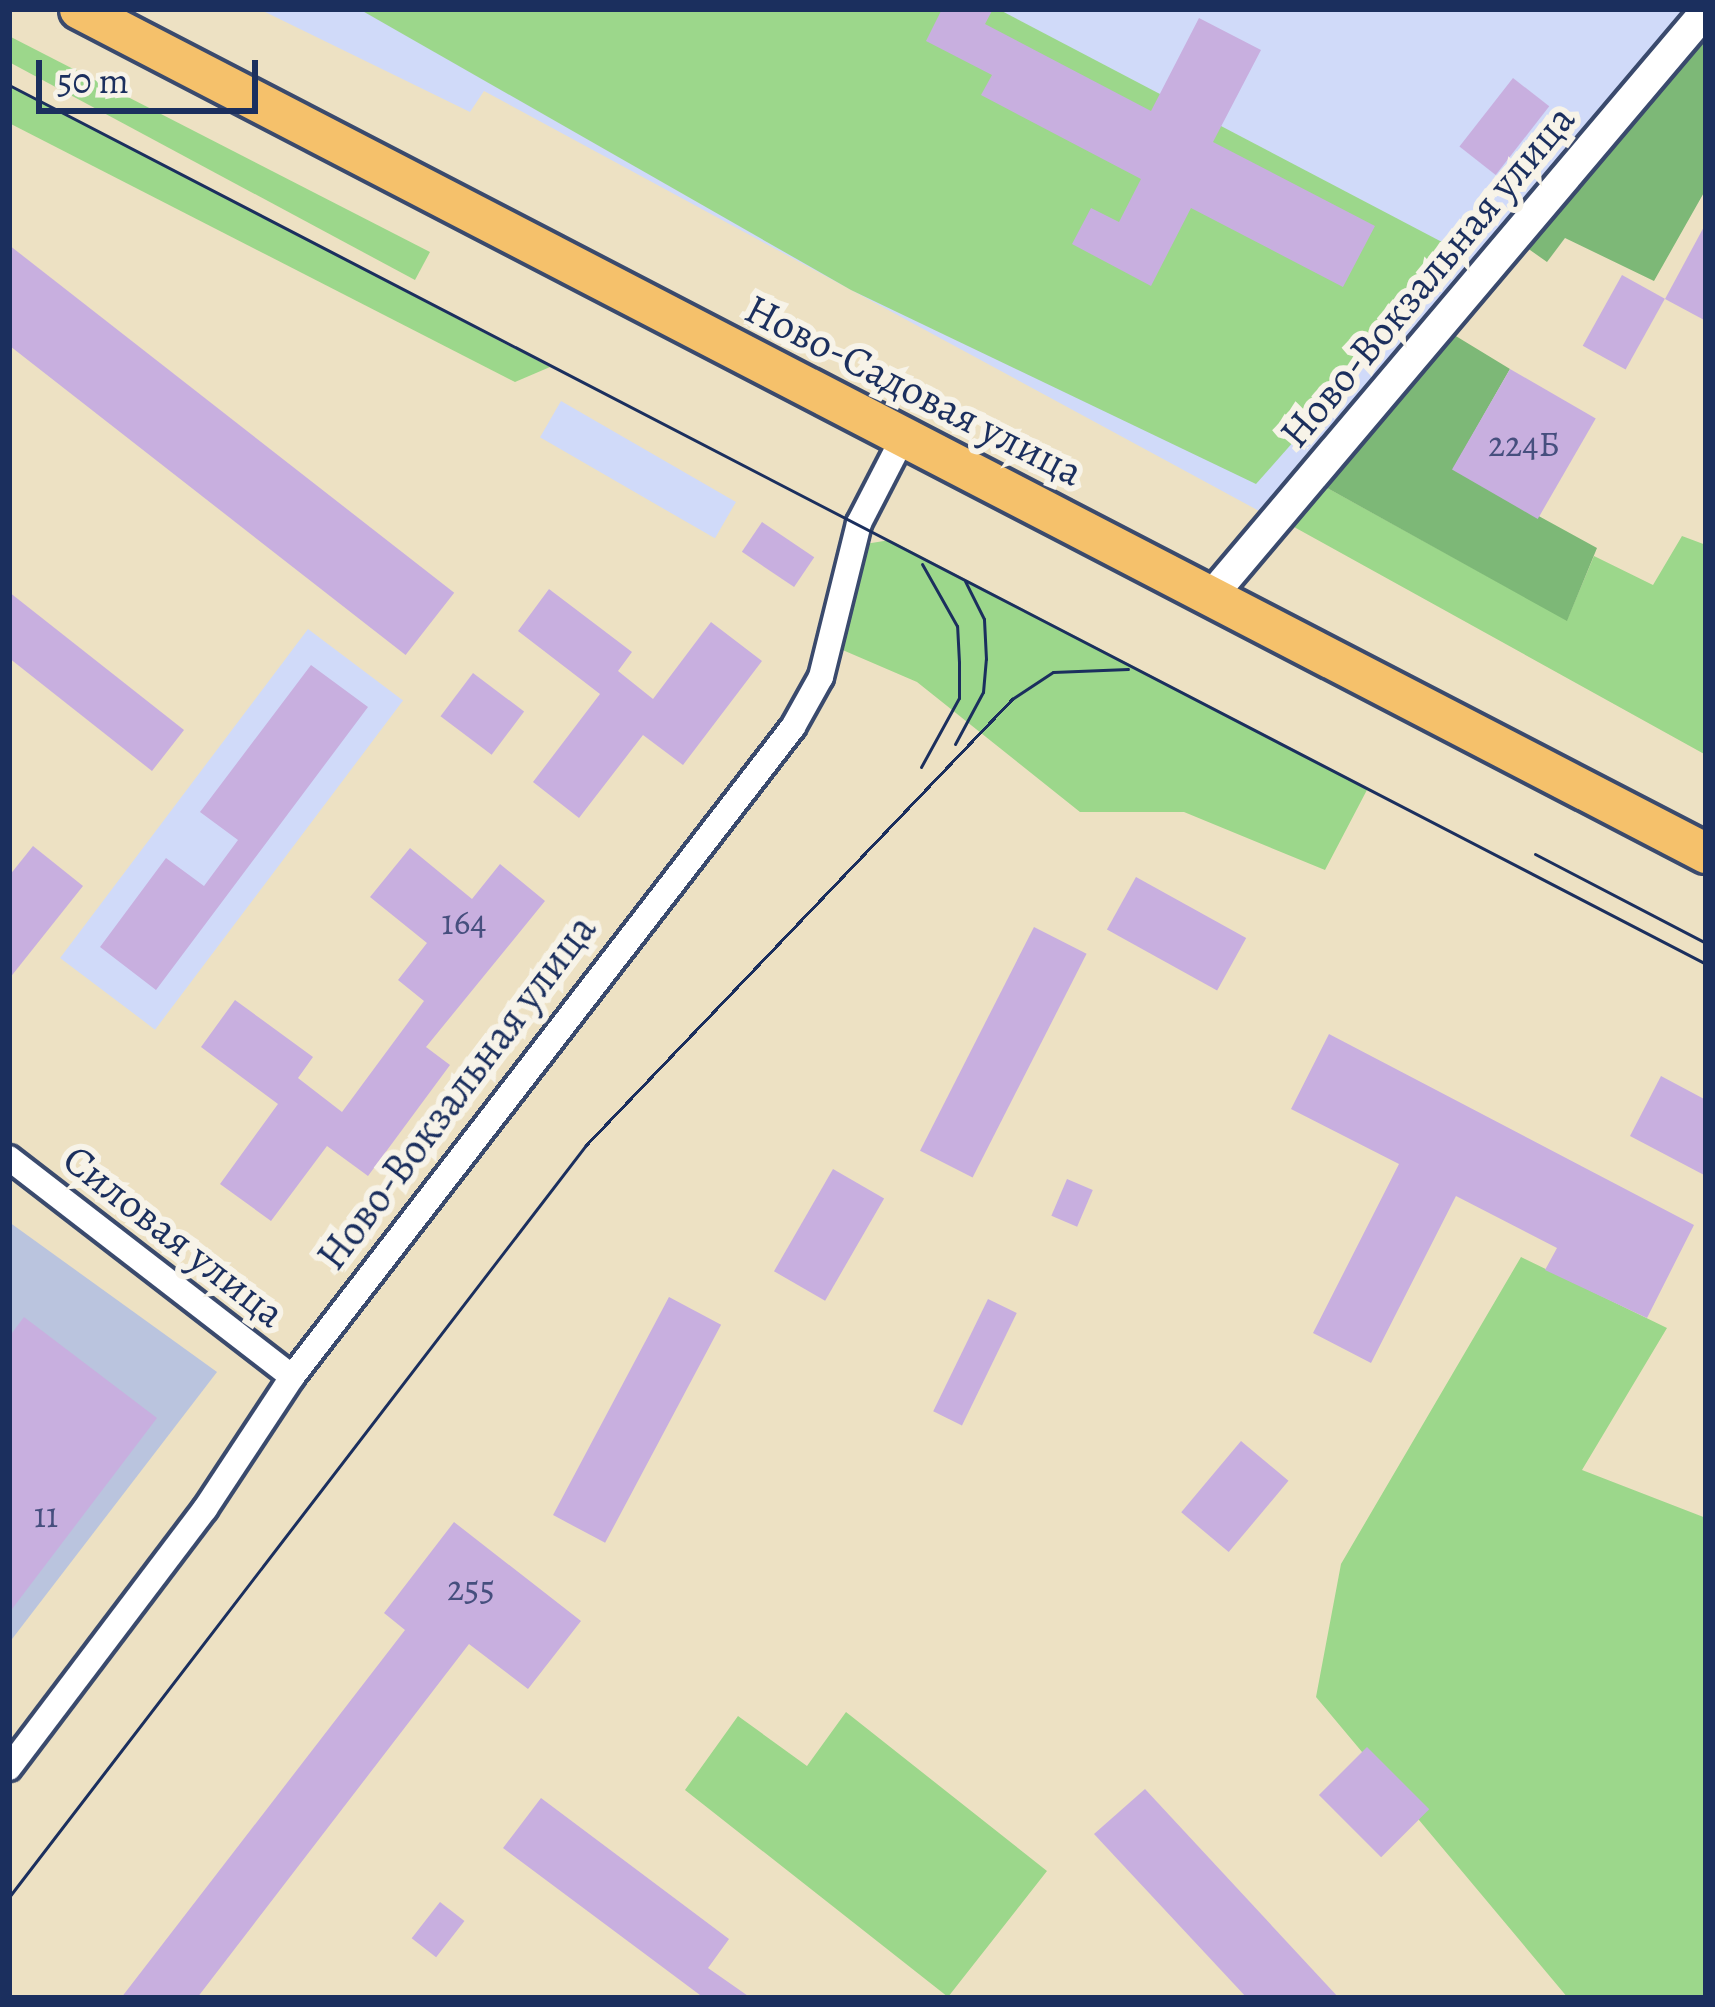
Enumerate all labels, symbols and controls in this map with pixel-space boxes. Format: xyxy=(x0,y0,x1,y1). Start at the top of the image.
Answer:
scale bar xyxy=(42,36,264,110)
text: 50 m xyxy=(57,56,129,105)
street label: Ново-Вокзальная улица xyxy=(1269,94,1585,458)
street label: Ново-Садовая улица xyxy=(737,283,1091,497)
house number: 224Б xyxy=(1488,422,1560,466)
house number: 164 xyxy=(441,900,487,944)
street label: Ново-Вокзальная улица xyxy=(306,904,606,1280)
street label: Силовая улица xyxy=(53,1134,295,1338)
house number: 11 xyxy=(34,1493,58,1537)
house number: 255 xyxy=(447,1566,495,1610)

